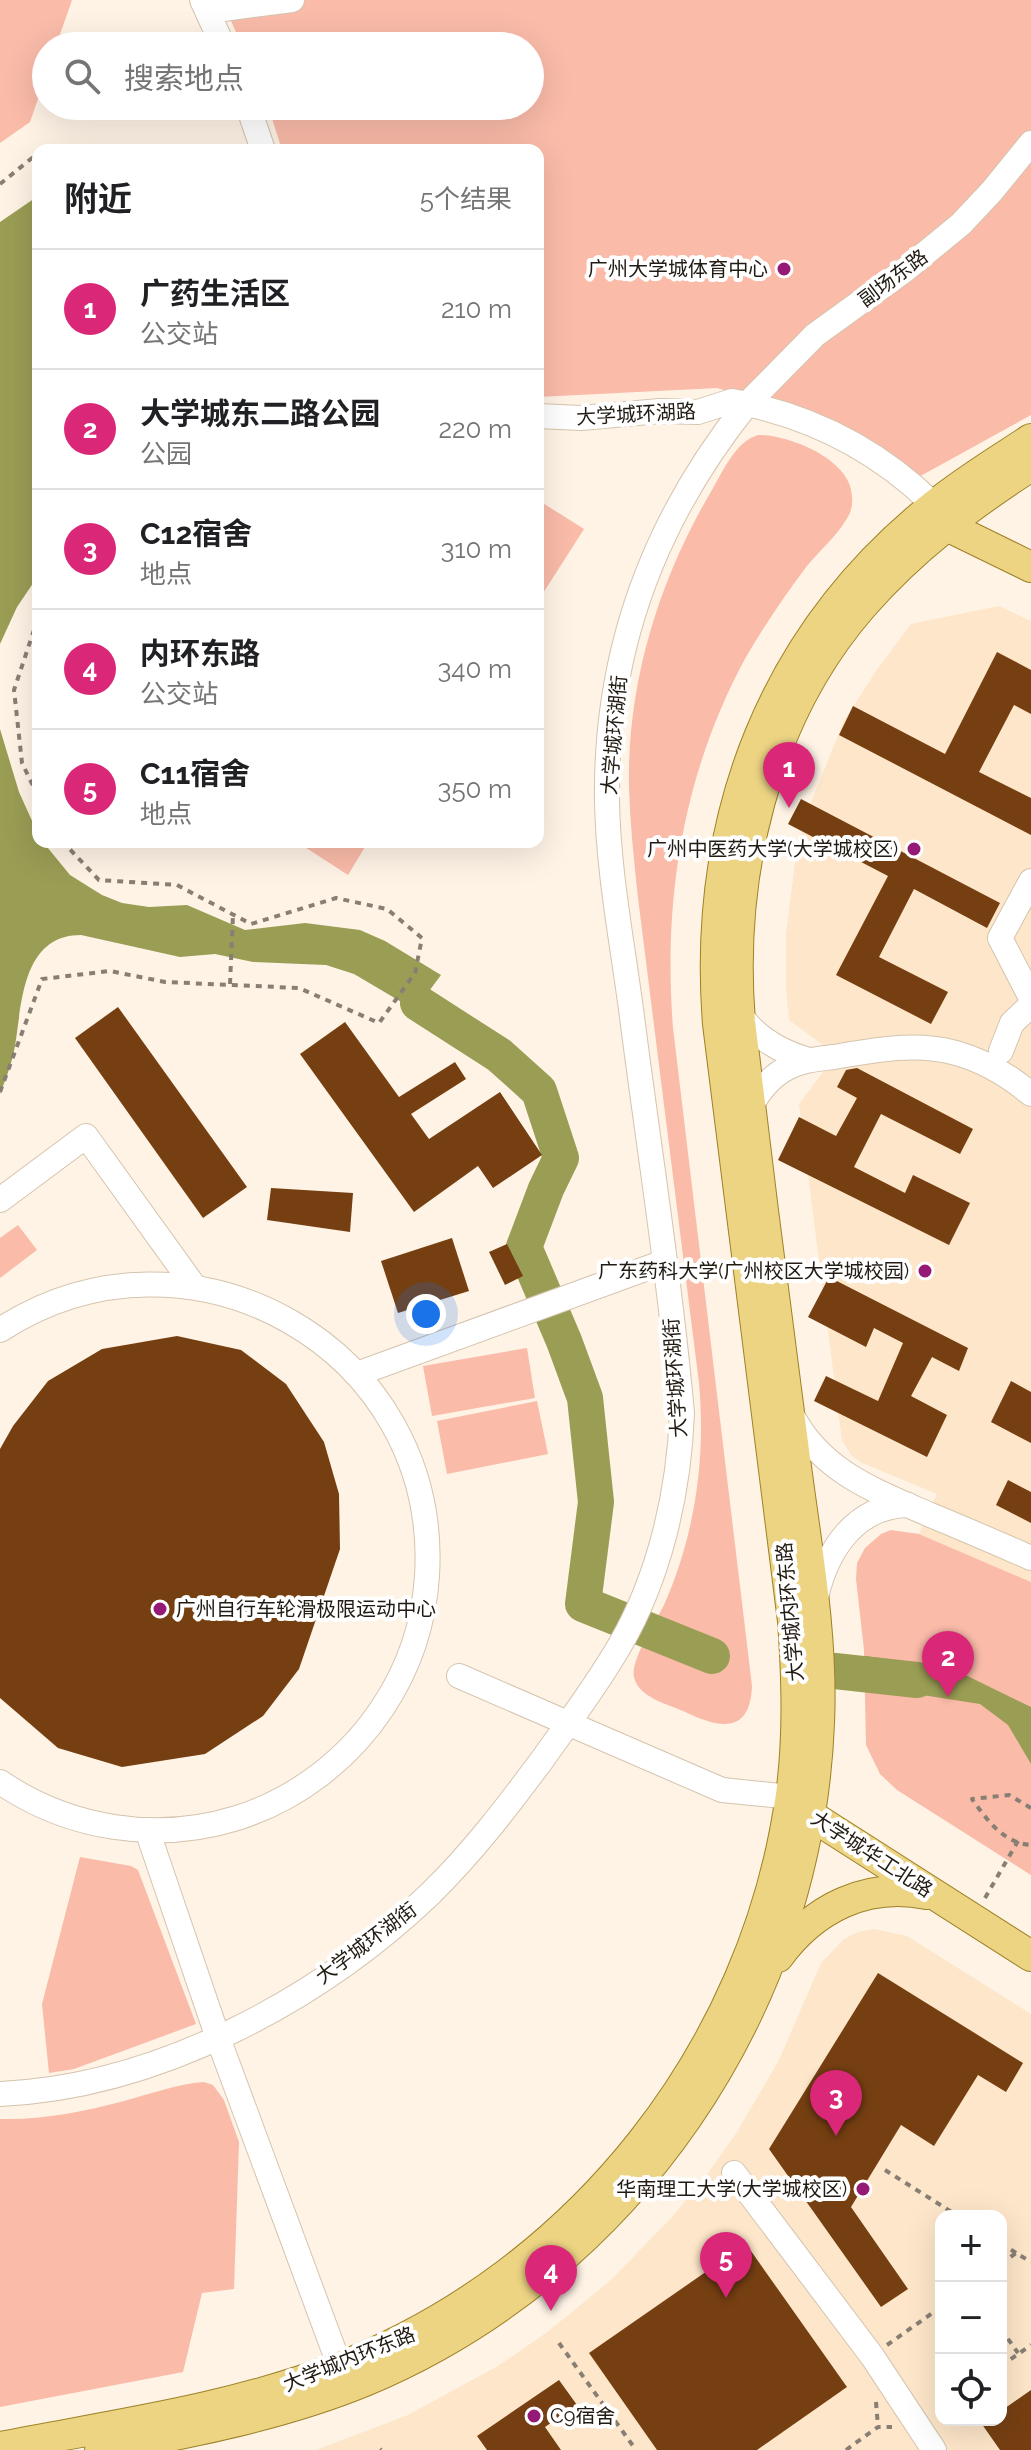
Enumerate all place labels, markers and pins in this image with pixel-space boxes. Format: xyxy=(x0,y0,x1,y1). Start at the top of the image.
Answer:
place label: 广州大学城体育中心 xyxy=(588,257,768,281)
marker: 广州大学城体育中心 xyxy=(775,260,793,278)
pin: 1 xyxy=(763,742,815,808)
place label: 广州中医药大学(大学城校区) xyxy=(647,837,898,861)
marker: 广州中医药大学(大学城校区) xyxy=(905,840,923,858)
place label: 广东药科大学(广州校区大学城校园) xyxy=(598,1259,909,1283)
marker: 广东药科大学(广州校区大学城校园) xyxy=(916,1262,934,1280)
place label: 广州自行车轮滑极限运动中心 xyxy=(176,1597,436,1621)
marker: 广州自行车轮滑极限运动中心 xyxy=(151,1600,169,1618)
pin: 2 xyxy=(922,1631,974,1697)
pin: 3 xyxy=(810,2070,862,2136)
place label: 华南理工大学(大学城校区) xyxy=(616,2177,847,2201)
marker: 华南理工大学(大学城校区) xyxy=(854,2180,872,2198)
pin: 5 xyxy=(700,2232,752,2298)
pin: 4 xyxy=(525,2245,577,2311)
place label: C9宿舍 xyxy=(550,2404,615,2428)
marker: C9宿舍 xyxy=(525,2407,543,2425)

